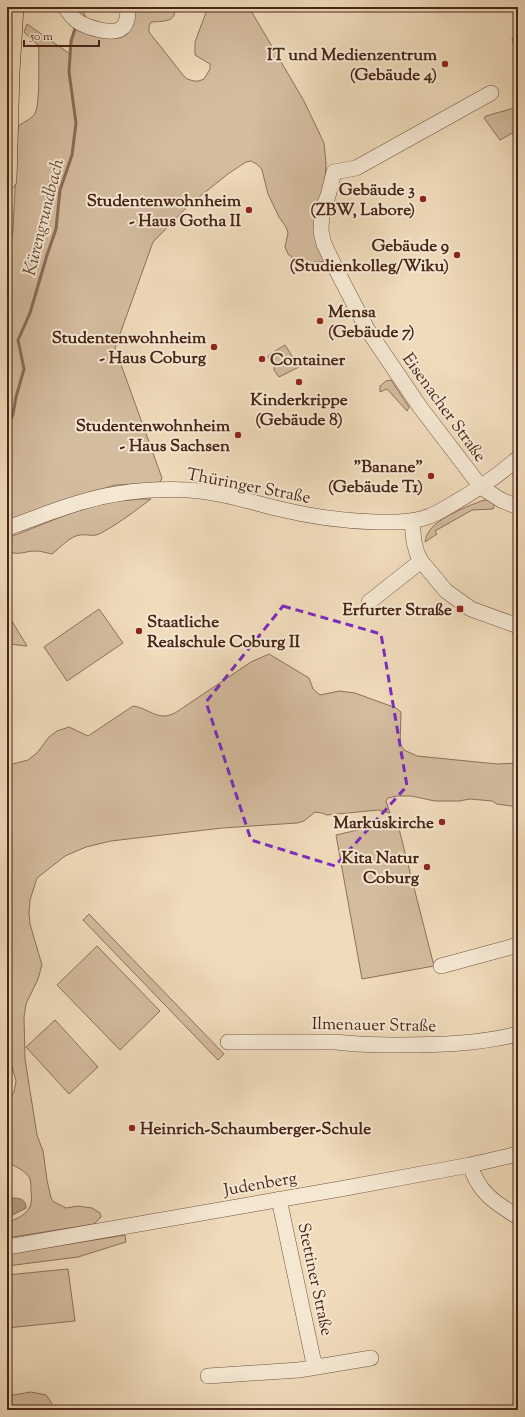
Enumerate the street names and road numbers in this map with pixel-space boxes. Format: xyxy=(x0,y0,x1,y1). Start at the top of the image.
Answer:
street label: Eisenacher Straße xyxy=(396,349,491,468)
street label: Thüringer Straße xyxy=(185,463,313,511)
street label: Ilmenauer Straße xyxy=(311,1013,437,1039)
street label: Judenberg xyxy=(221,1167,299,1203)
street label: Stettiner Straße xyxy=(290,1221,338,1338)

